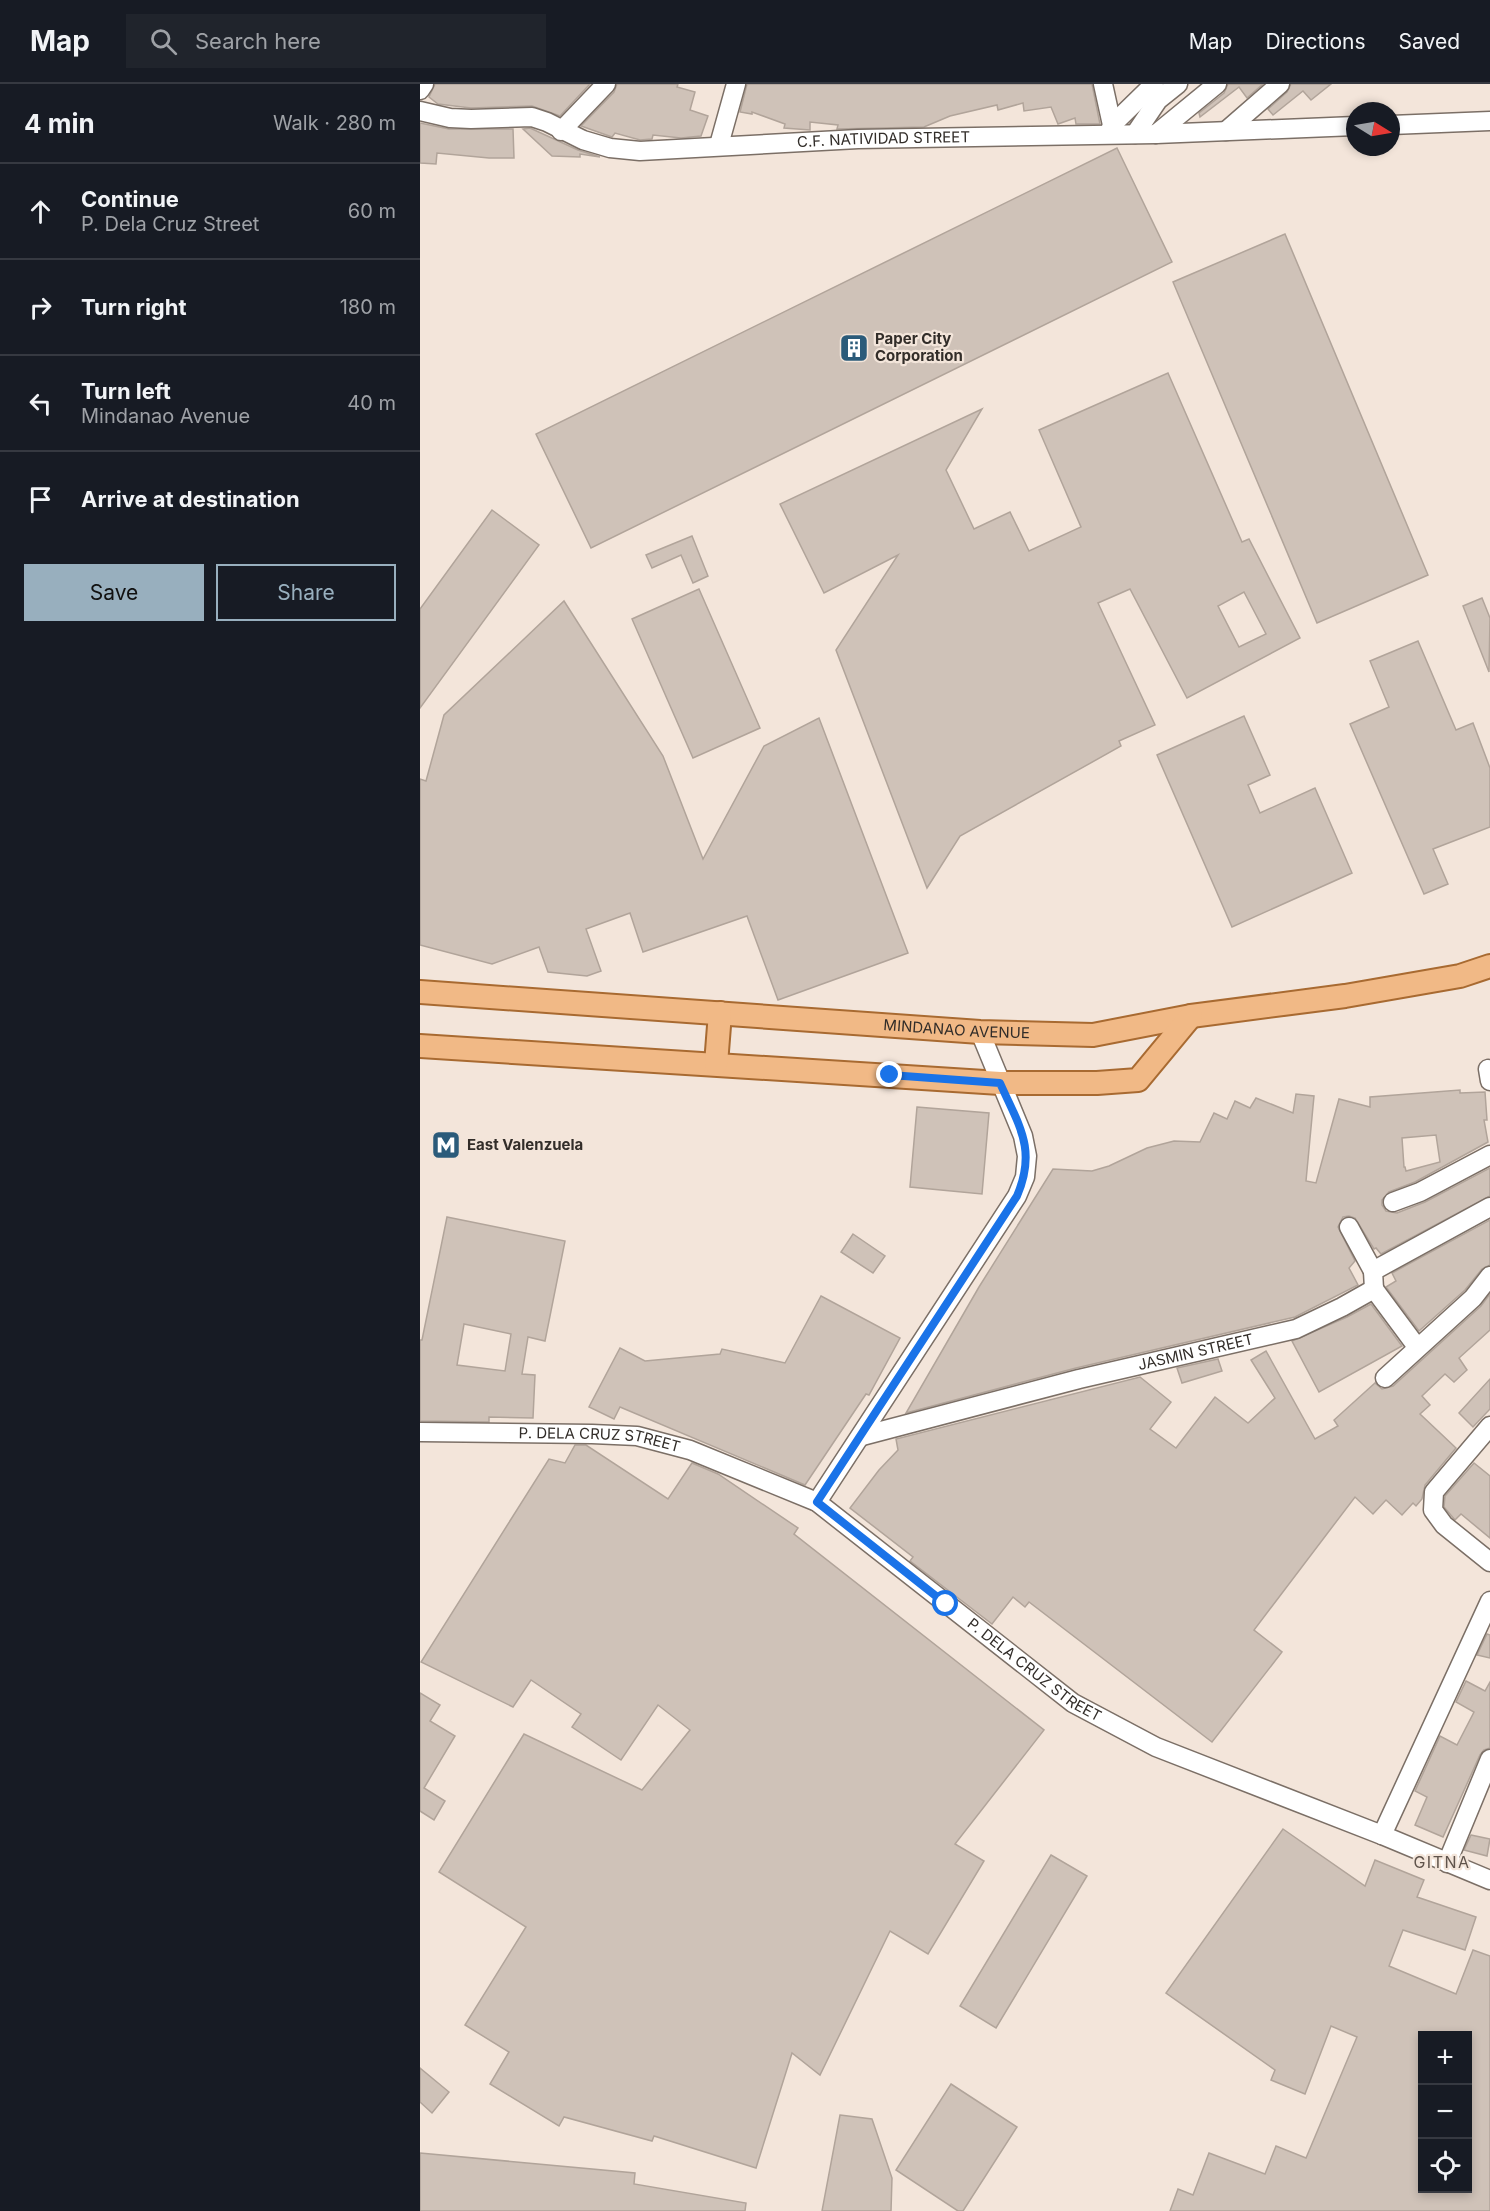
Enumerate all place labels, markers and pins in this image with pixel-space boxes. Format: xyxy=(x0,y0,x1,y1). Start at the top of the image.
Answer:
place label: Paper City Corporation xyxy=(875,329,963,365)
building icon: Paper City Corporation xyxy=(838,332,870,364)
metro station icon: East Valenzuela xyxy=(430,1129,462,1161)
place label: East Valenzuela xyxy=(467,1135,583,1154)

